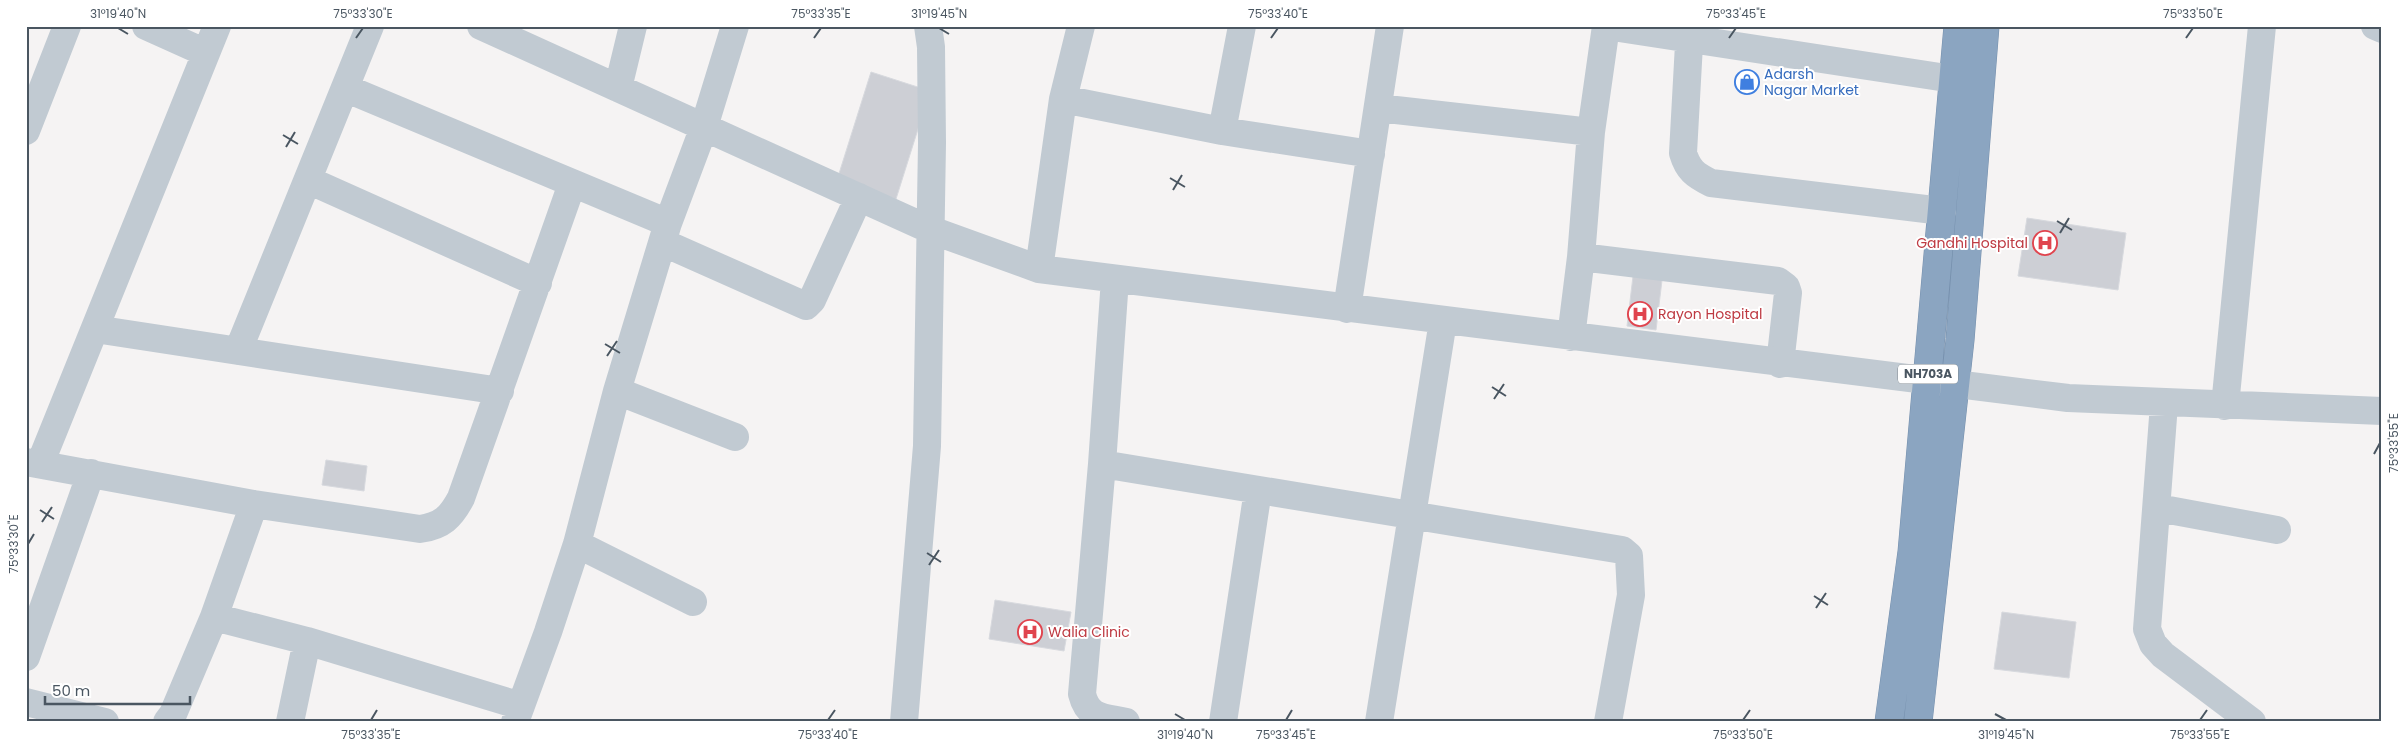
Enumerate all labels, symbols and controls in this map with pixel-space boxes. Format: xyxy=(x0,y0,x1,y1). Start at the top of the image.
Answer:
text: 31°19'40"N xyxy=(90,5,146,22)
text: 75°33'30"E xyxy=(333,5,393,22)
text: 75°33'35"E xyxy=(791,5,851,22)
text: 31°19'45"N xyxy=(911,5,967,22)
text: 75°33'40"E xyxy=(1248,5,1308,22)
text: 75°33'45"E xyxy=(1706,5,1766,22)
text: 75°33'50"E xyxy=(2163,5,2223,22)
place label: Adarsh Nagar Market xyxy=(1764,64,1859,100)
shop icon: Adarsh Nagar Market xyxy=(1734,69,1760,95)
hospital icon: Gandhi Hospital xyxy=(2032,230,2058,256)
place label: Gandhi Hospital xyxy=(1916,233,2028,253)
hospital icon: Rayon Hospital xyxy=(1627,301,1653,327)
place label: Rayon Hospital xyxy=(1658,304,1762,324)
road number: NH703A xyxy=(1898,364,1958,384)
text: 75°33'55"E xyxy=(2385,413,2402,473)
text: 75°33'30"E xyxy=(5,514,22,574)
hospital icon: Walia Clinic xyxy=(1017,619,1043,645)
place label: Walia Clinic xyxy=(1048,622,1130,642)
scale bar xyxy=(45,673,190,705)
text: 50 m xyxy=(52,680,90,701)
text: 75°33'35"E xyxy=(341,726,401,743)
text: 75°33'40"E xyxy=(798,726,858,743)
text: 31°19'40"N xyxy=(1157,726,1213,743)
text: 75°33'45"E xyxy=(1256,726,1316,743)
text: 75°33'50"E xyxy=(1713,726,1773,743)
text: 31°19'45"N xyxy=(1978,726,2034,743)
text: 75°33'55"E xyxy=(2170,726,2230,743)

